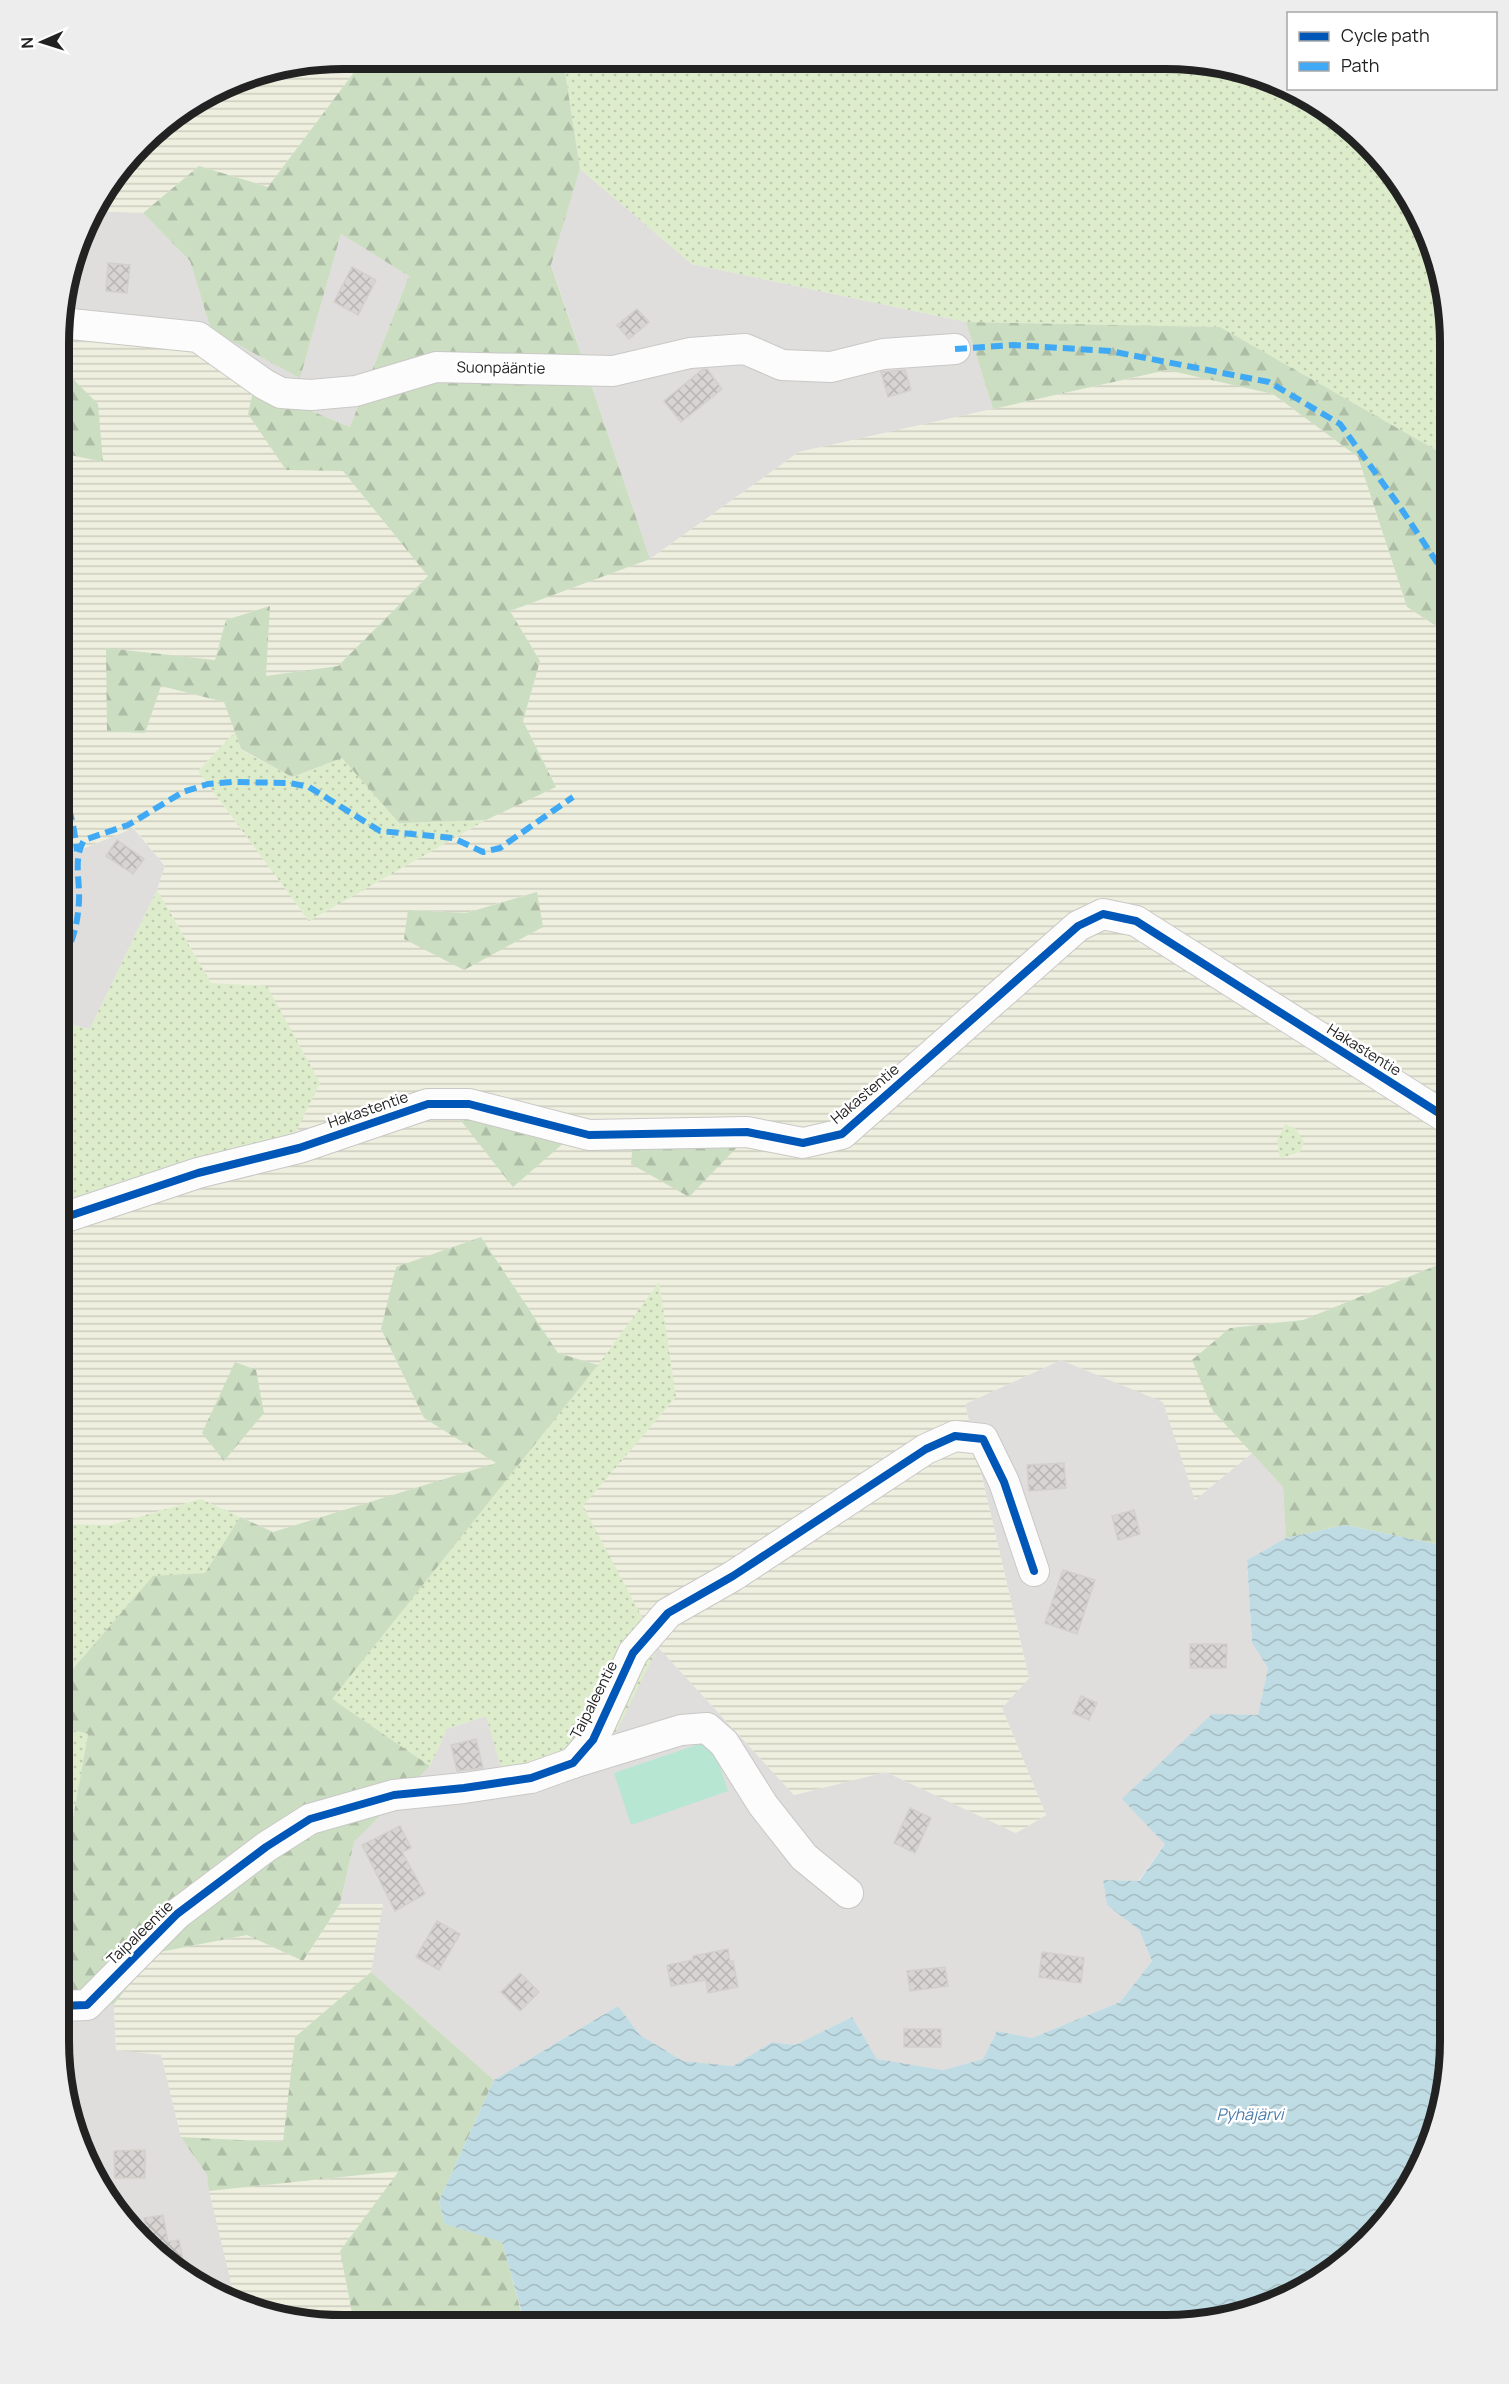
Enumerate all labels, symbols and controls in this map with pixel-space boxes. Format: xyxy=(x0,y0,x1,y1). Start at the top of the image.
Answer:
north arrow xyxy=(12,12,72,72)
legend xyxy=(1287,12,1497,90)
text: Cycle path xyxy=(1341,23,1430,47)
text: N xyxy=(16,36,38,49)
text: Path xyxy=(1341,53,1379,77)
street label: Suonpääntie xyxy=(456,356,546,379)
street label: Hakastentie xyxy=(1323,1018,1406,1081)
street label: Hakastentie xyxy=(826,1059,904,1129)
street label: Hakastentie xyxy=(325,1086,411,1133)
street label: Taipaleentie xyxy=(565,1657,622,1742)
street label: Taipaleentie xyxy=(102,1895,178,1970)
water label: Pyhäjärvi xyxy=(1216,2103,1286,2125)

